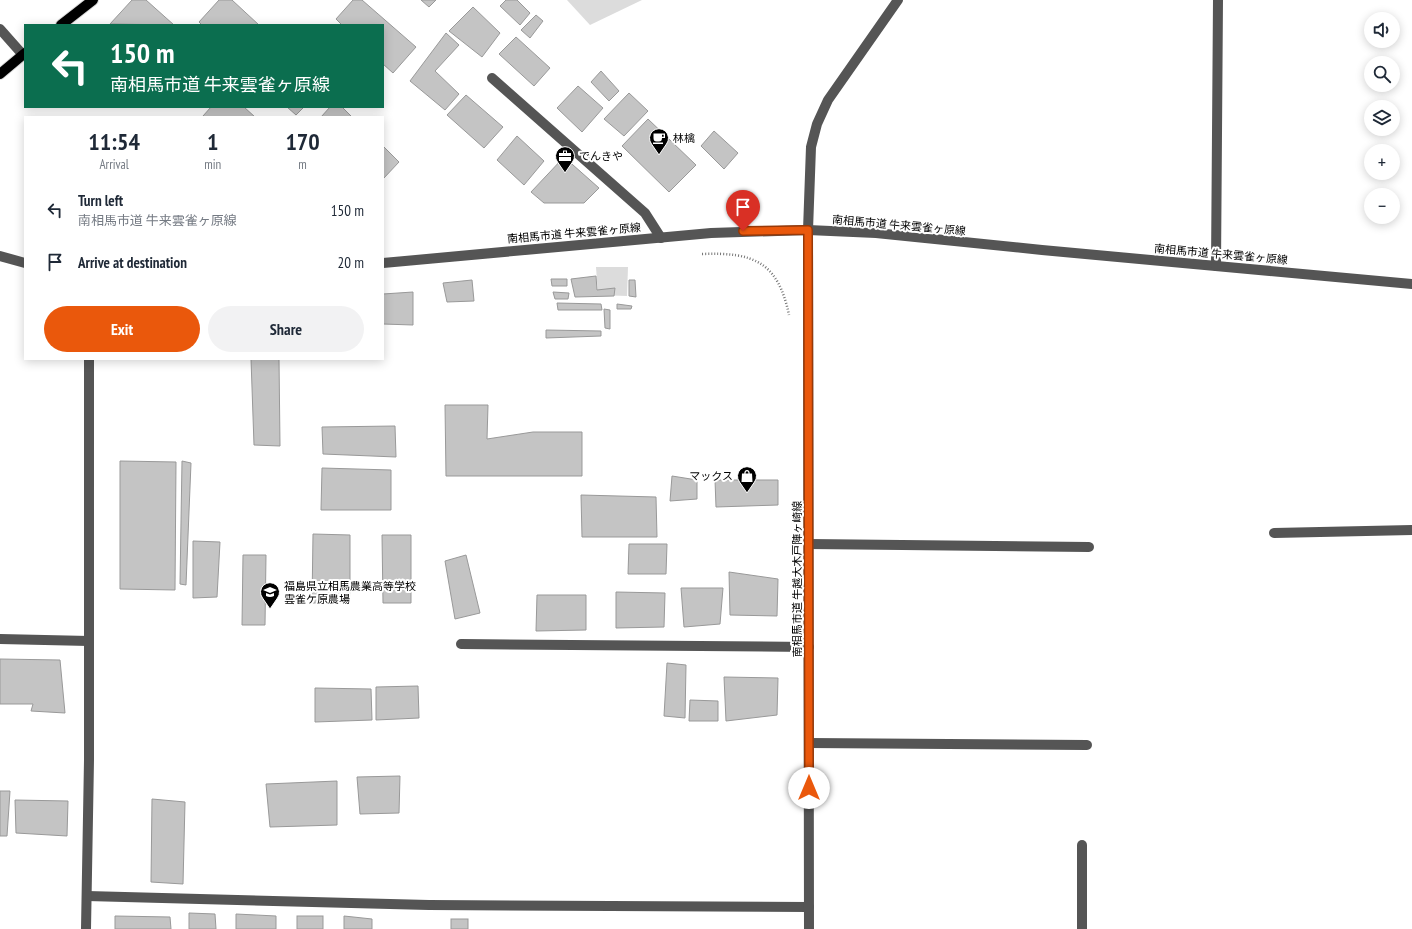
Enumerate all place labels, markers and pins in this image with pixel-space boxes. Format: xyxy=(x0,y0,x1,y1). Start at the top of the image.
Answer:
cafe icon: 林檎 xyxy=(648,127,670,155)
place label: 林檎 xyxy=(673,131,695,145)
office icon: でんきや xyxy=(554,145,576,173)
place label: でんきや xyxy=(579,149,623,163)
pin xyxy=(726,190,760,231)
shop icon: マックス xyxy=(736,465,758,493)
place label: マックス xyxy=(689,469,733,483)
place label: 福島県立相馬農業高等学校 雲雀ケ原農場 xyxy=(284,579,416,606)
school or university icon: 福島県立相馬農業高等学校 雲雀ケ原農場 xyxy=(259,581,281,609)

